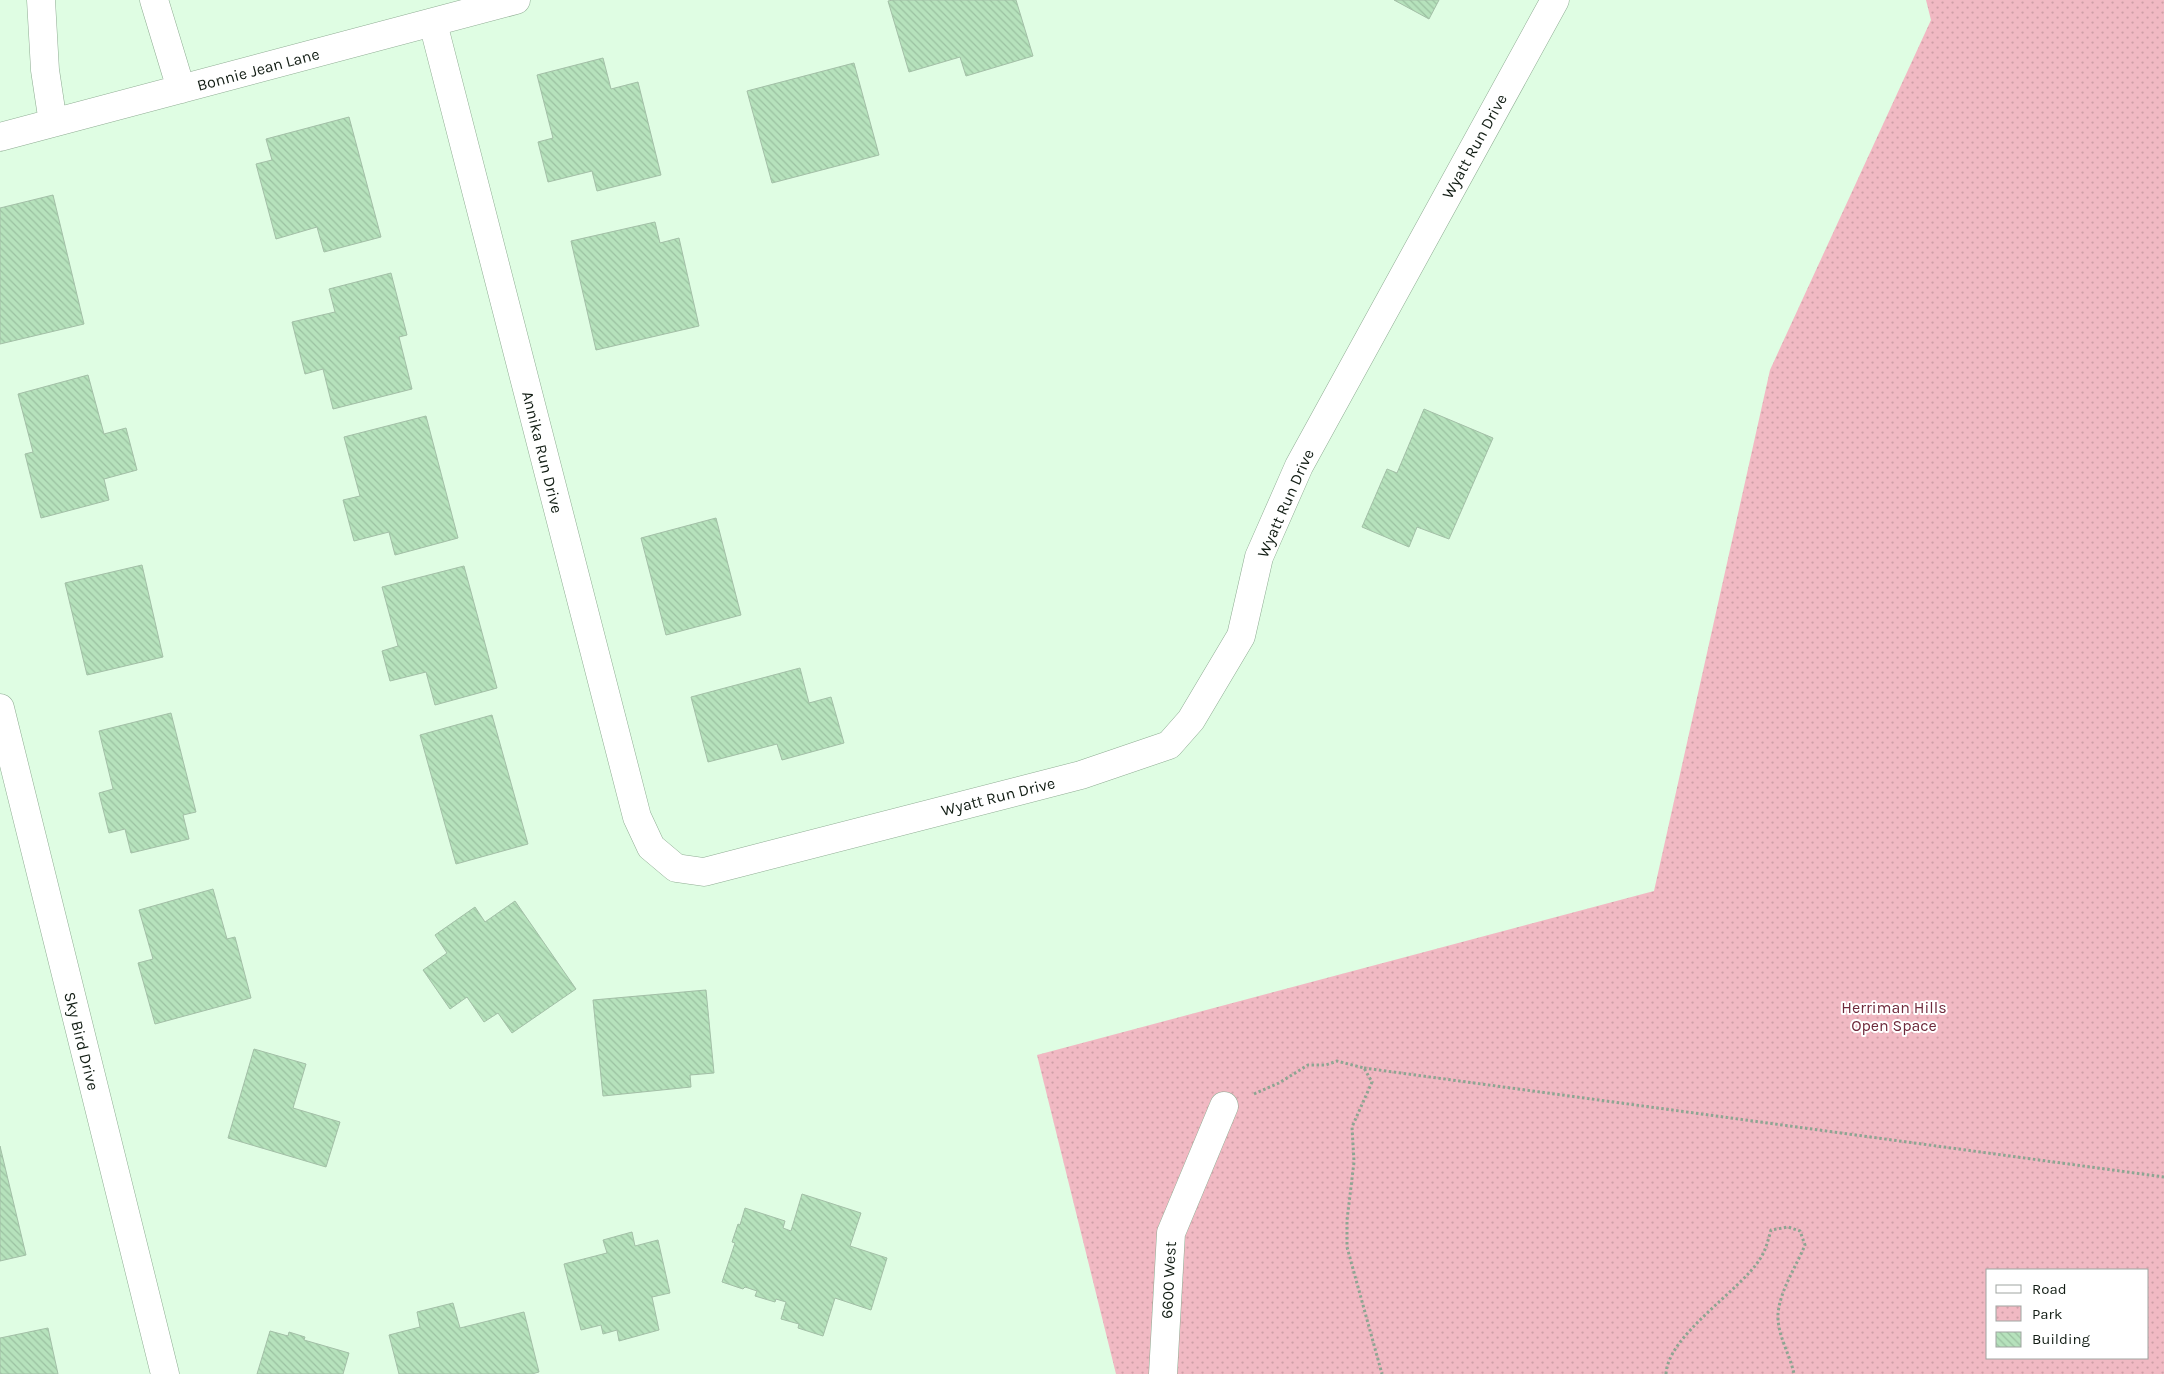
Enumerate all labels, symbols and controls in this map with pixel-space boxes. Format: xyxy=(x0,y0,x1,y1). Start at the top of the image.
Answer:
street label: Bonnie Jean Lane xyxy=(195,44,321,95)
street label: Wyatt Run Drive xyxy=(1438,91,1511,202)
street label: Annika Run Drive xyxy=(518,389,567,515)
street label: Wyatt Run Drive xyxy=(1253,446,1318,560)
street label: Wyatt Run Drive xyxy=(939,773,1057,820)
street label: Sky Bird Drive xyxy=(60,990,103,1092)
park label: Herriman Hills Open Space xyxy=(1841,998,1947,1035)
street label: 6600 West xyxy=(1157,1241,1180,1319)
legend xyxy=(1986,1269,2149,1359)
text: Road xyxy=(2032,1280,2067,1298)
text: Park xyxy=(2032,1305,2062,1323)
text: Building xyxy=(2032,1330,2090,1348)

